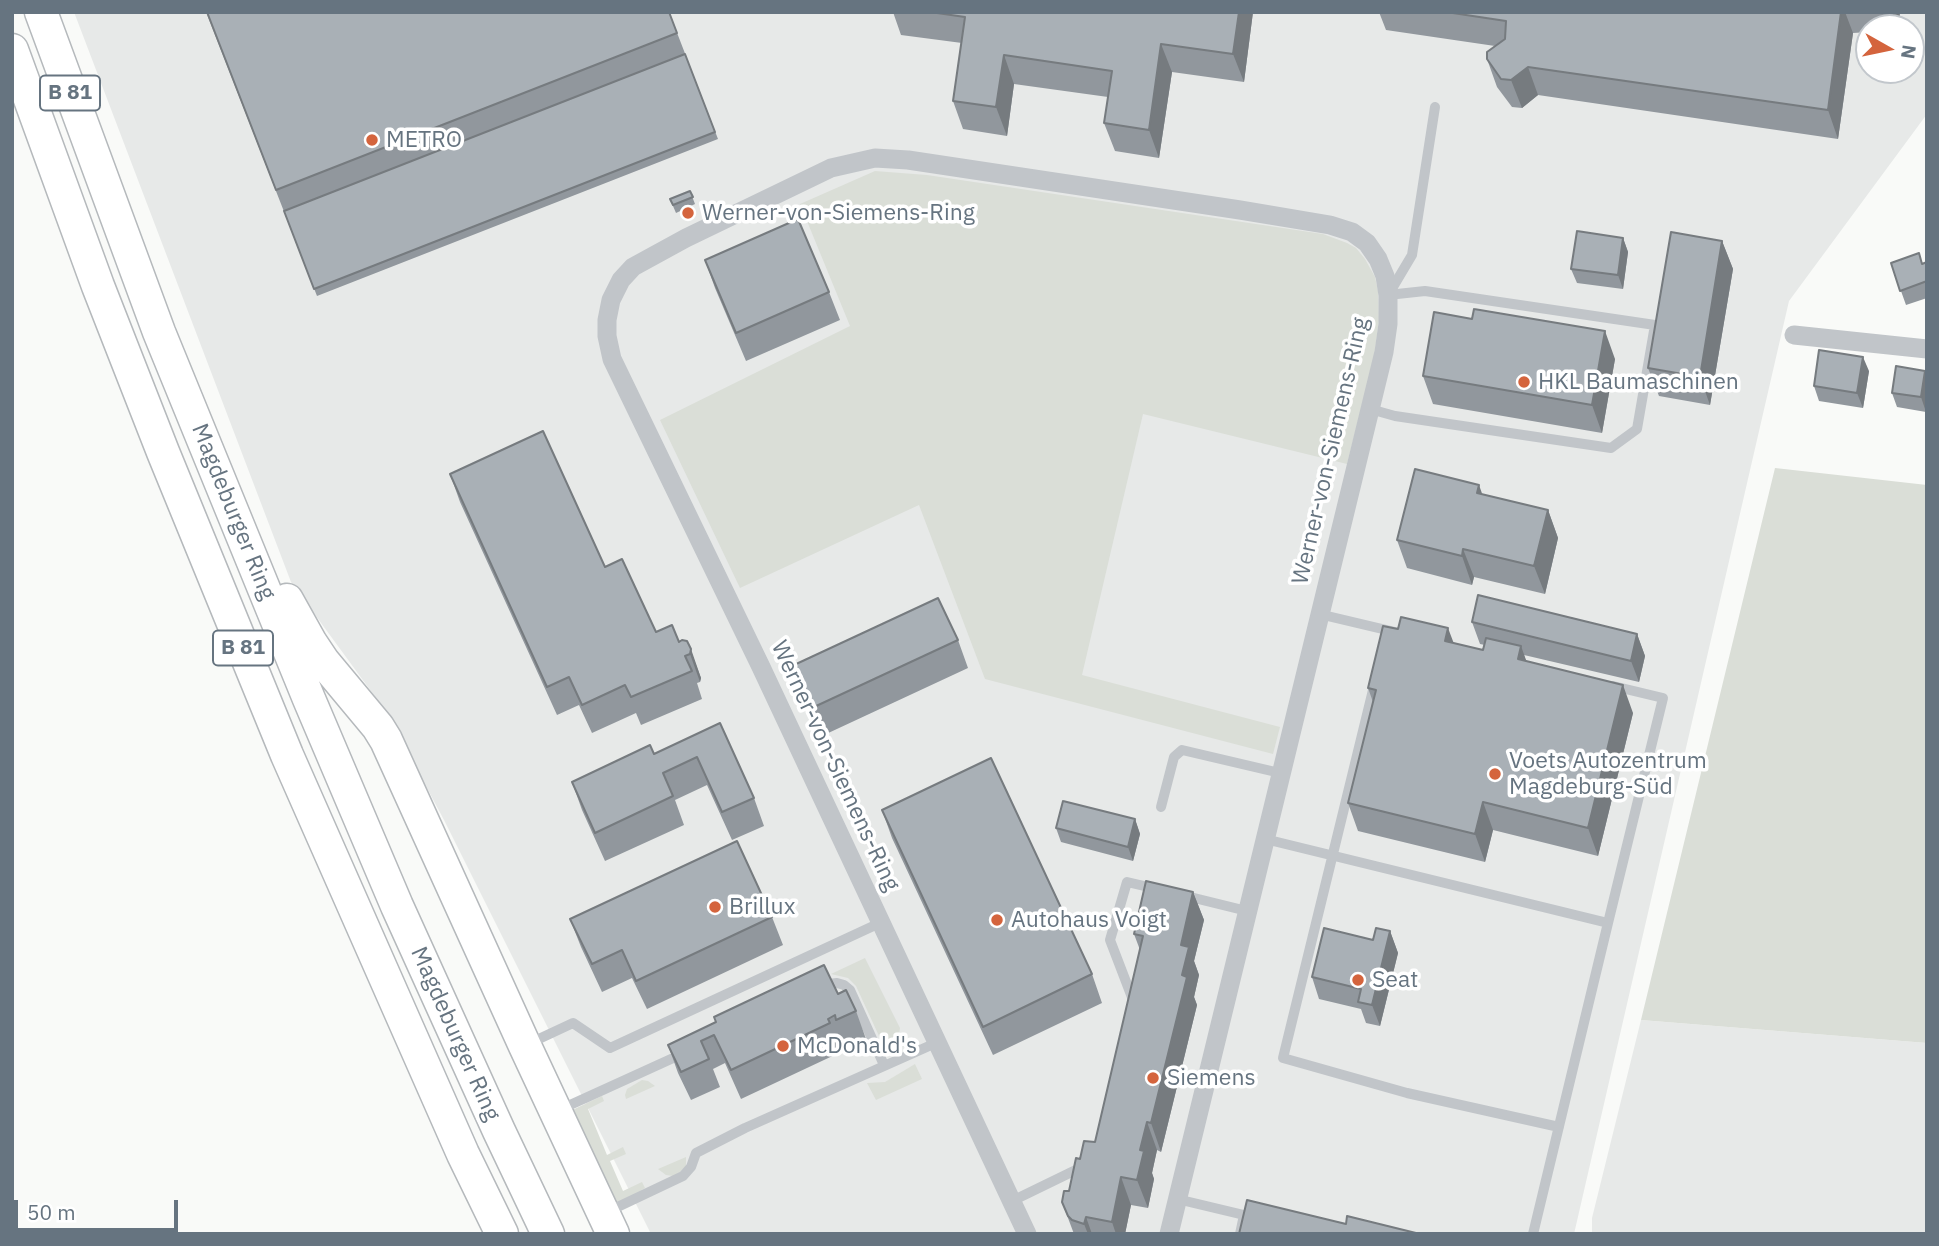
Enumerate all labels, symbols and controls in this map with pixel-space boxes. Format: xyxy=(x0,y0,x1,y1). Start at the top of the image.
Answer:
north arrow xyxy=(1855,14,1925,84)
text: N xyxy=(1896,43,1922,61)
road number: B 81 xyxy=(40,76,100,110)
place label: METRO xyxy=(386,126,462,154)
marker: METRO xyxy=(364,132,380,148)
place label: Werner-von-Siemens-Ring xyxy=(702,199,975,227)
marker: Werner-von-Siemens-Ring xyxy=(680,205,696,221)
street label: Werner-von-Siemens-Ring xyxy=(1287,315,1375,587)
place label: HKL Baumaschinen xyxy=(1538,368,1739,396)
marker: HKL Baumaschinen xyxy=(1516,374,1532,390)
street label: Magdeburger Ring xyxy=(185,420,281,604)
road number: B 81 xyxy=(213,630,273,666)
street label: Werner-von-Siemens-Ring xyxy=(765,636,905,896)
place label: Voets Autozentrum Magdeburg-Süd xyxy=(1509,747,1707,801)
marker: Voets Autozentrum Magdeburg-Süd xyxy=(1487,766,1503,782)
place label: Brillux xyxy=(729,893,795,921)
marker: Brillux xyxy=(707,899,723,915)
place label: Autohaus Voigt xyxy=(1011,906,1167,934)
marker: Autohaus Voigt xyxy=(989,912,1005,928)
street label: Magdeburger Ring xyxy=(404,943,506,1125)
place label: Seat xyxy=(1372,966,1418,994)
marker: Seat xyxy=(1350,972,1366,988)
place label: McDonald's xyxy=(797,1032,917,1060)
marker: McDonald's xyxy=(775,1038,791,1054)
place label: Siemens xyxy=(1167,1064,1256,1092)
marker: Siemens xyxy=(1145,1070,1161,1086)
scale bar xyxy=(18,1186,182,1230)
text: 50 m xyxy=(27,1198,76,1226)

